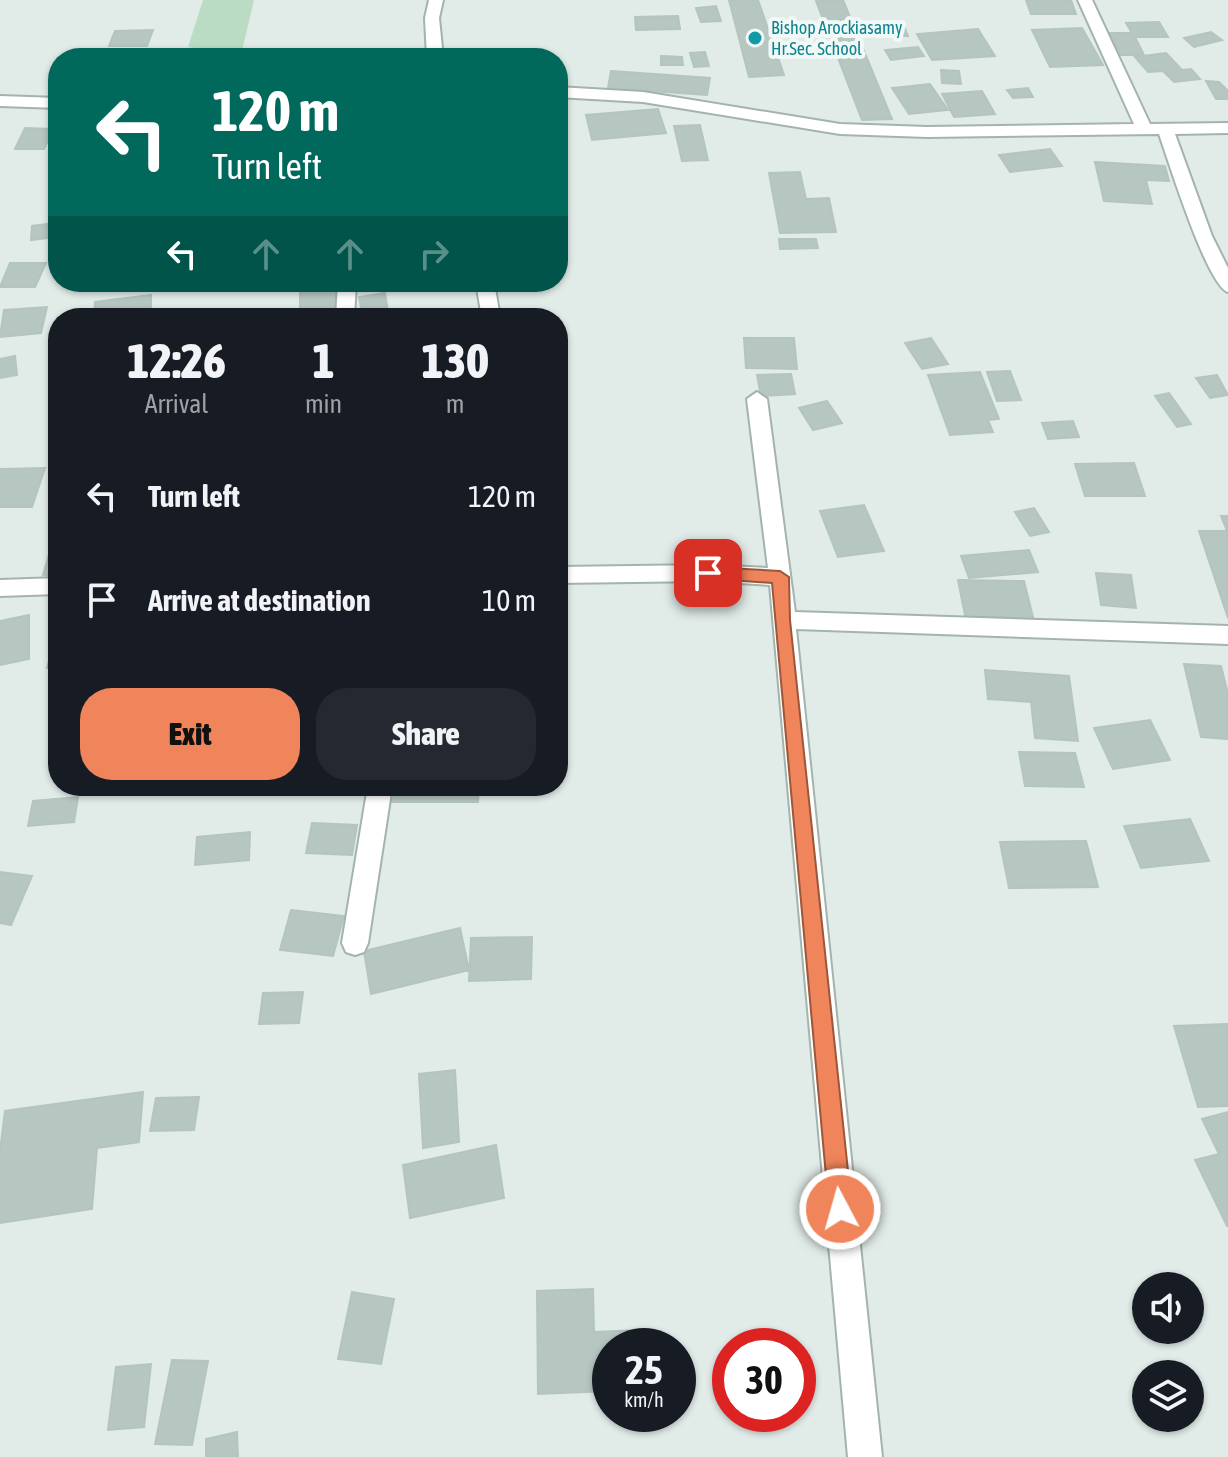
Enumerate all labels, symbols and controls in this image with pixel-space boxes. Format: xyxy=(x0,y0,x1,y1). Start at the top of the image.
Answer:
place label: Bishop Arockiasamy Hr.Sec. School xyxy=(771,17,902,59)
marker: Bishop Arockiasamy Hr.Sec. School xyxy=(746,29,764,47)
text: 120 m xyxy=(212,79,339,143)
icon: left xyxy=(80,80,184,184)
text: Turn left xyxy=(212,145,322,187)
icon: left xyxy=(160,232,204,276)
icon: ahead xyxy=(244,232,288,276)
icon: ahead xyxy=(328,232,372,276)
icon: right xyxy=(412,232,456,276)
text: 12:26 xyxy=(127,333,226,388)
text: 1 xyxy=(312,333,335,388)
text: 130 xyxy=(421,333,489,388)
text: Arrival xyxy=(145,389,208,419)
text: min xyxy=(305,389,342,419)
text: m xyxy=(446,389,464,419)
icon: left xyxy=(80,474,124,518)
text: Turn left xyxy=(148,479,240,513)
text: 120 m xyxy=(468,479,536,513)
pin xyxy=(674,539,742,607)
icon: arrive xyxy=(686,551,730,595)
icon: arrive xyxy=(80,578,124,622)
text: Arrive at destination xyxy=(148,583,370,617)
text: 10 m xyxy=(482,583,536,617)
button: Exit xyxy=(80,688,300,780)
button: Share xyxy=(316,688,536,780)
position arrow xyxy=(798,1167,882,1251)
map controls xyxy=(1132,1272,1204,1432)
button: sound xyxy=(1132,1272,1204,1344)
speed limit sign: 30 xyxy=(712,1328,816,1432)
text: 25 xyxy=(625,1347,663,1392)
button: layers xyxy=(1132,1360,1204,1432)
text: km/h xyxy=(624,1388,664,1411)

